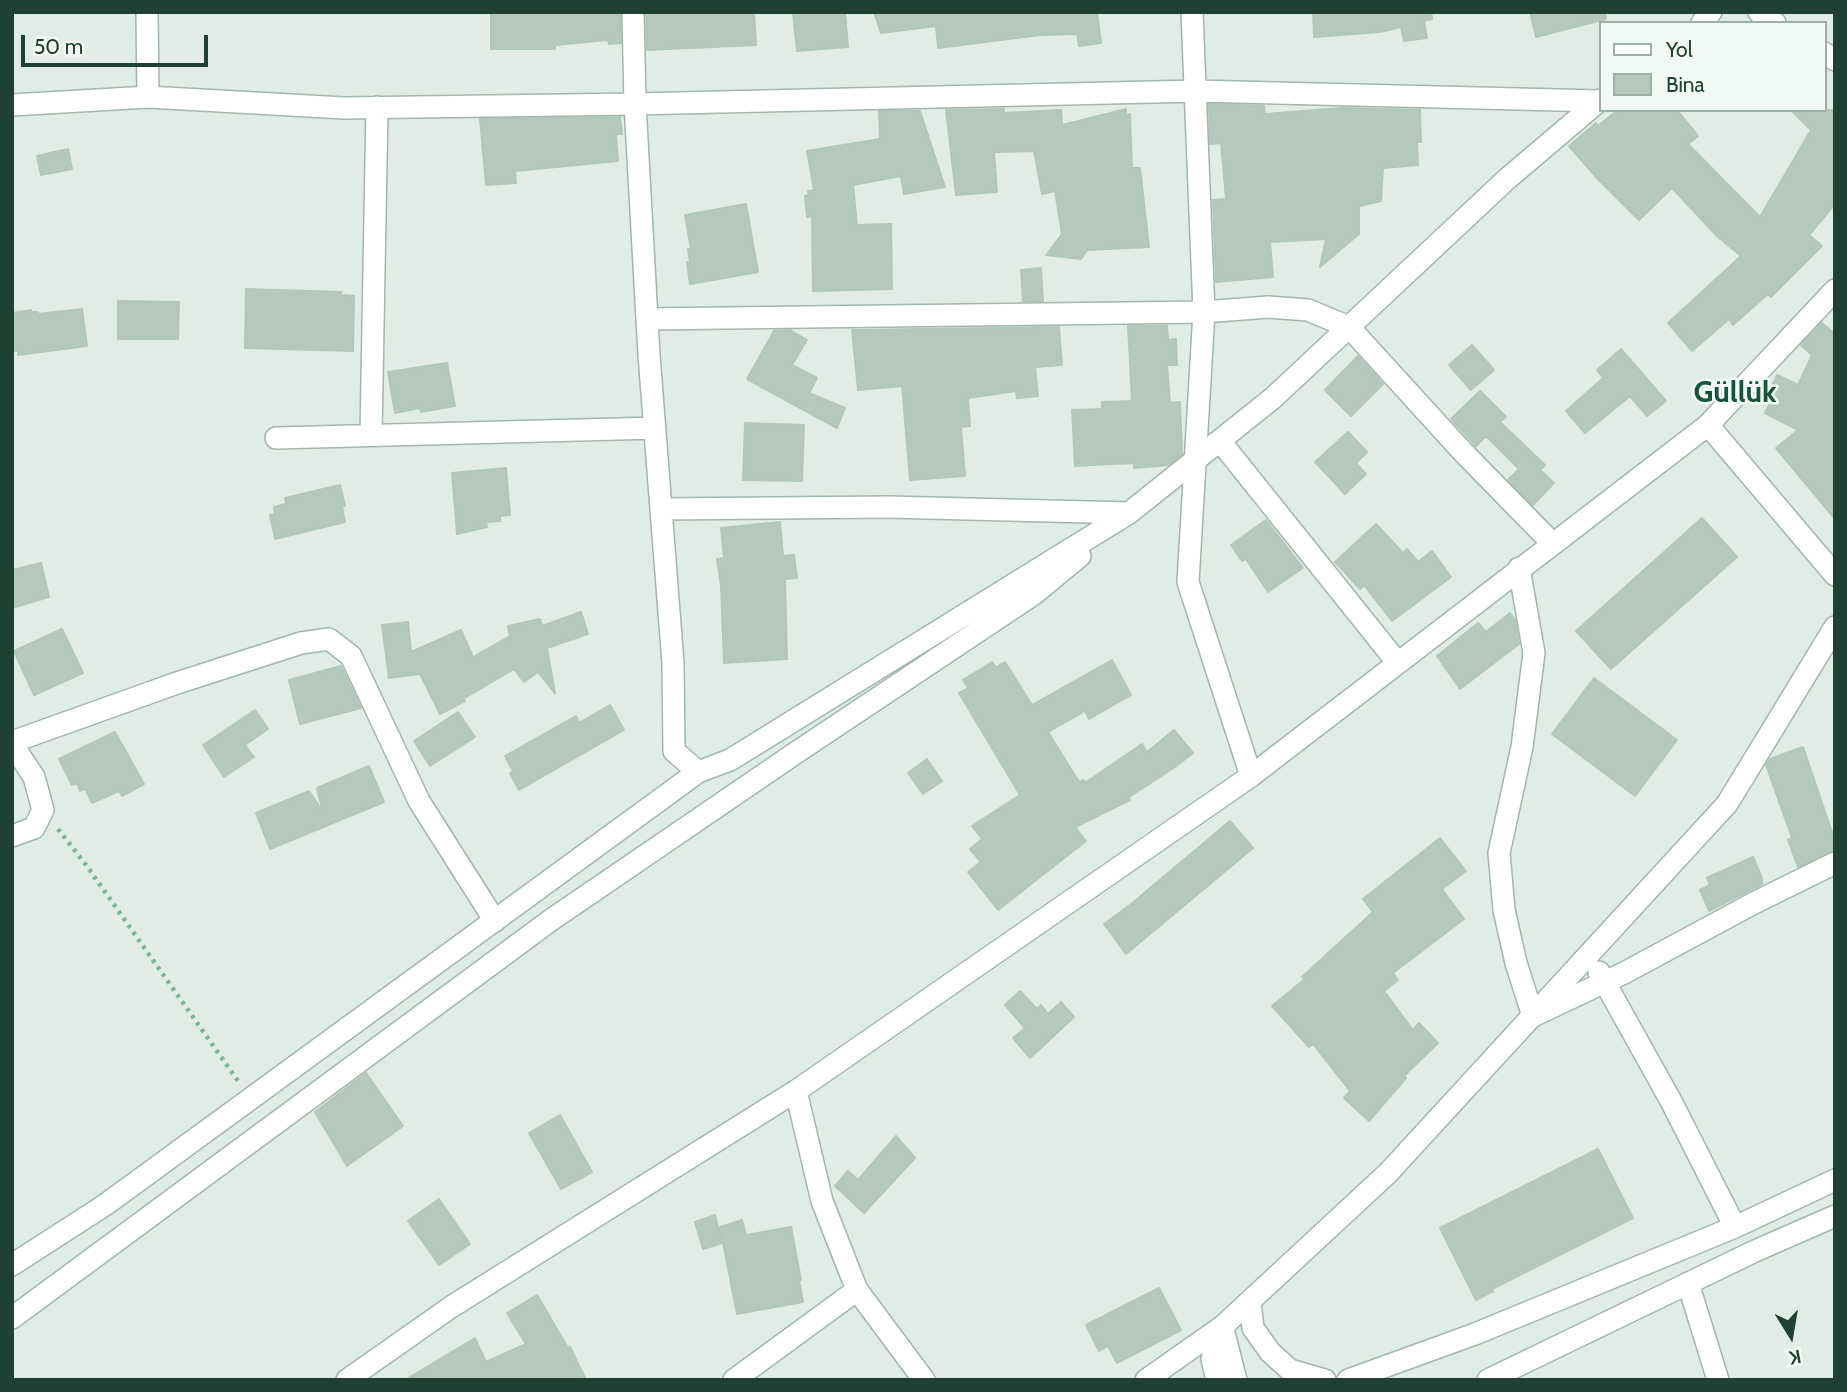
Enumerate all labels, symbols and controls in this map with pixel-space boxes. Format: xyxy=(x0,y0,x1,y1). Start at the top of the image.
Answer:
scale bar xyxy=(24,21,212,65)
legend xyxy=(1598,21,1826,112)
text: 50 m xyxy=(34,34,83,59)
text: Yol xyxy=(1666,37,1693,62)
text: Bina xyxy=(1666,72,1705,97)
district label: Güllük xyxy=(1693,375,1777,411)
north arrow xyxy=(1756,1301,1826,1371)
text: K xyxy=(1787,1345,1803,1370)

